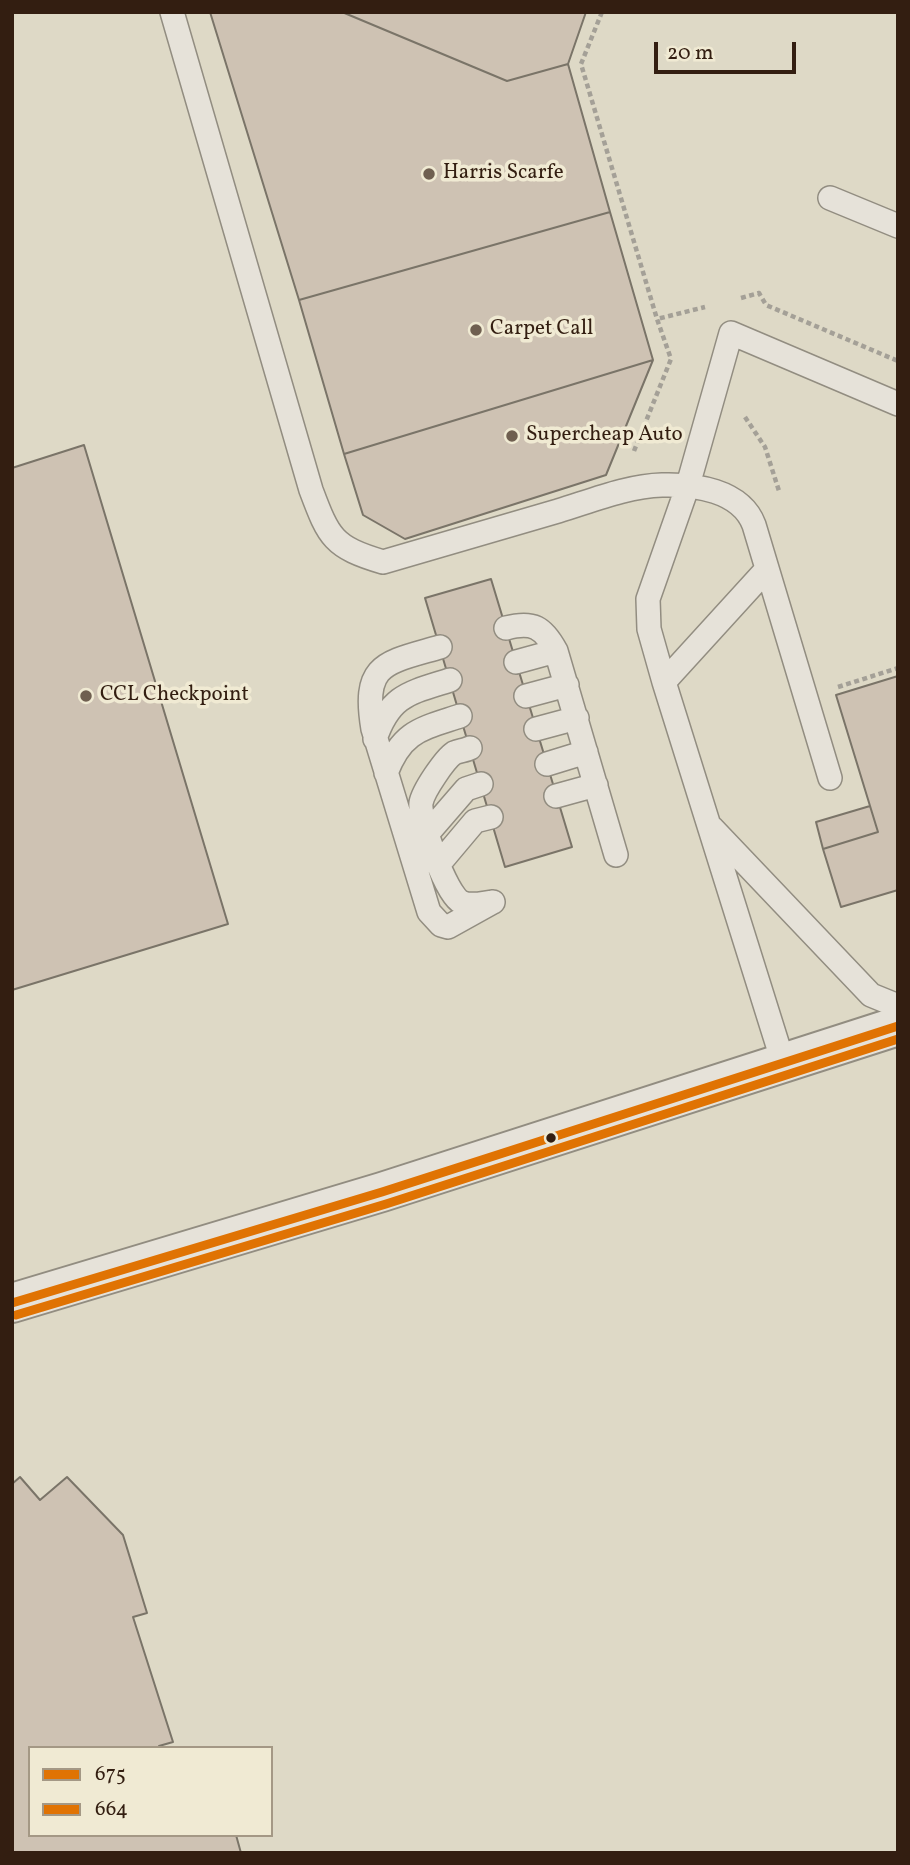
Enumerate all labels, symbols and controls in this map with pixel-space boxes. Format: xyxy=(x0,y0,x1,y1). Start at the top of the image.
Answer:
scale bar xyxy=(658,28,800,72)
text: 20 m xyxy=(667,39,713,68)
place label: Harris Scarfe xyxy=(443,161,564,187)
marker: Harris Scarfe xyxy=(421,166,437,182)
place label: Carpet Call xyxy=(490,317,593,343)
marker: Carpet Call xyxy=(468,322,484,338)
place label: Supercheap Auto xyxy=(526,423,683,449)
marker: Supercheap Auto xyxy=(504,428,520,444)
place label: CCL Checkpoint xyxy=(100,683,249,709)
marker: CCL Checkpoint xyxy=(78,688,94,704)
unlabelled marker xyxy=(544,1131,558,1145)
legend xyxy=(28,1746,273,1837)
text: 675 xyxy=(95,1760,126,1789)
text: 664 xyxy=(95,1795,128,1824)

